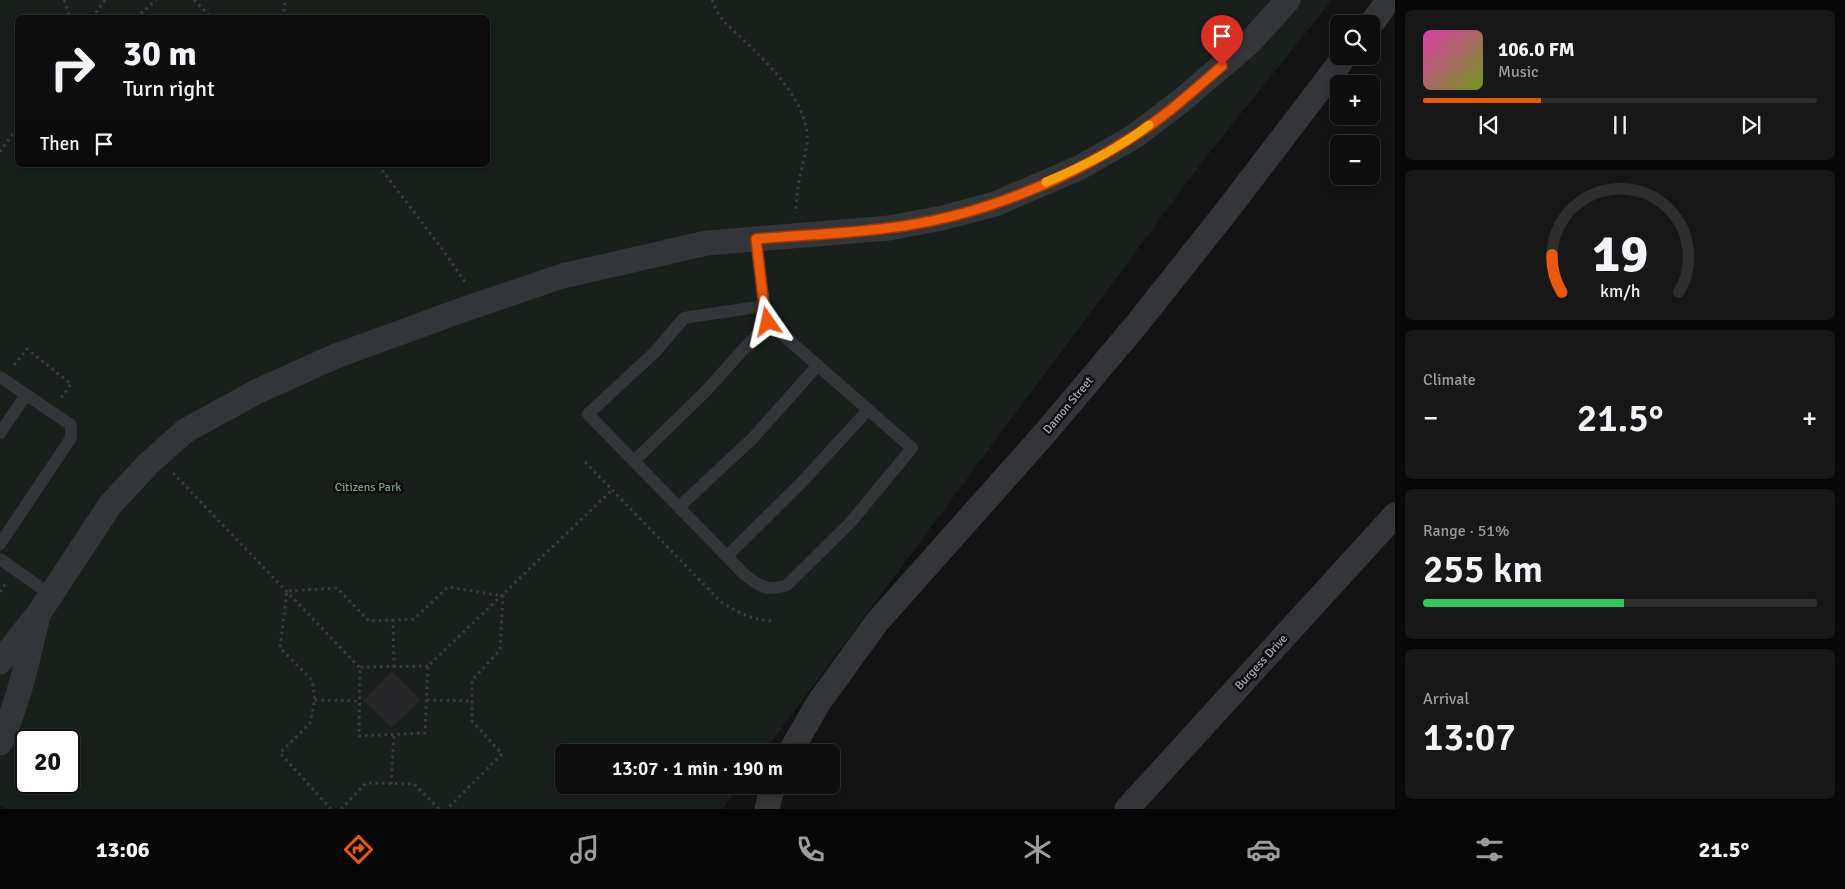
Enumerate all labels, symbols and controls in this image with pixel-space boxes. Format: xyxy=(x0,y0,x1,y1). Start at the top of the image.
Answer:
pin xyxy=(1201,15,1243,66)
map controls xyxy=(1330,15,1380,185)
button: search xyxy=(1330,15,1380,65)
icon: arrive xyxy=(1208,22,1236,50)
text: 30 m xyxy=(123,32,197,75)
icon: right xyxy=(40,35,105,100)
text: 106.0 FM xyxy=(1498,38,1575,62)
text: Music xyxy=(1498,62,1539,82)
text: Turn right xyxy=(123,75,215,102)
button: + xyxy=(1330,75,1380,125)
icon: previous xyxy=(1475,111,1503,139)
icon: pause xyxy=(1606,111,1634,139)
icon: next xyxy=(1737,111,1765,139)
icon: arrive xyxy=(90,130,118,158)
text: Then xyxy=(40,132,80,156)
button: − xyxy=(1330,135,1380,185)
text: 19 xyxy=(1592,222,1648,286)
text: km/h xyxy=(1600,280,1640,302)
position arrow xyxy=(741,295,793,347)
text: Climate xyxy=(1423,370,1476,390)
street label: Damon Street xyxy=(1040,374,1097,437)
text: 21.5° xyxy=(1577,395,1663,442)
text: − xyxy=(1423,401,1438,435)
text: + xyxy=(1802,401,1817,435)
park label: Citizens Park xyxy=(335,480,401,495)
text: Range · 51% xyxy=(1423,521,1509,541)
text: 255 km xyxy=(1423,546,1543,593)
street label: Burgess Drive xyxy=(1232,631,1291,693)
text: Arrival xyxy=(1423,689,1469,709)
text: 13:07 xyxy=(1423,714,1516,761)
speed limit sign: 20 xyxy=(15,729,80,794)
text: 13:07 · 1 min · 190 m xyxy=(612,757,783,781)
icon: directions xyxy=(341,832,376,867)
icon: music xyxy=(567,832,602,867)
icon: phone xyxy=(793,832,828,867)
icon: climate xyxy=(1020,832,1055,867)
icon: car xyxy=(1246,832,1281,867)
icon: filters xyxy=(1472,832,1507,867)
text: 13:06 xyxy=(96,836,150,863)
text: 21.5° xyxy=(1699,836,1749,863)

